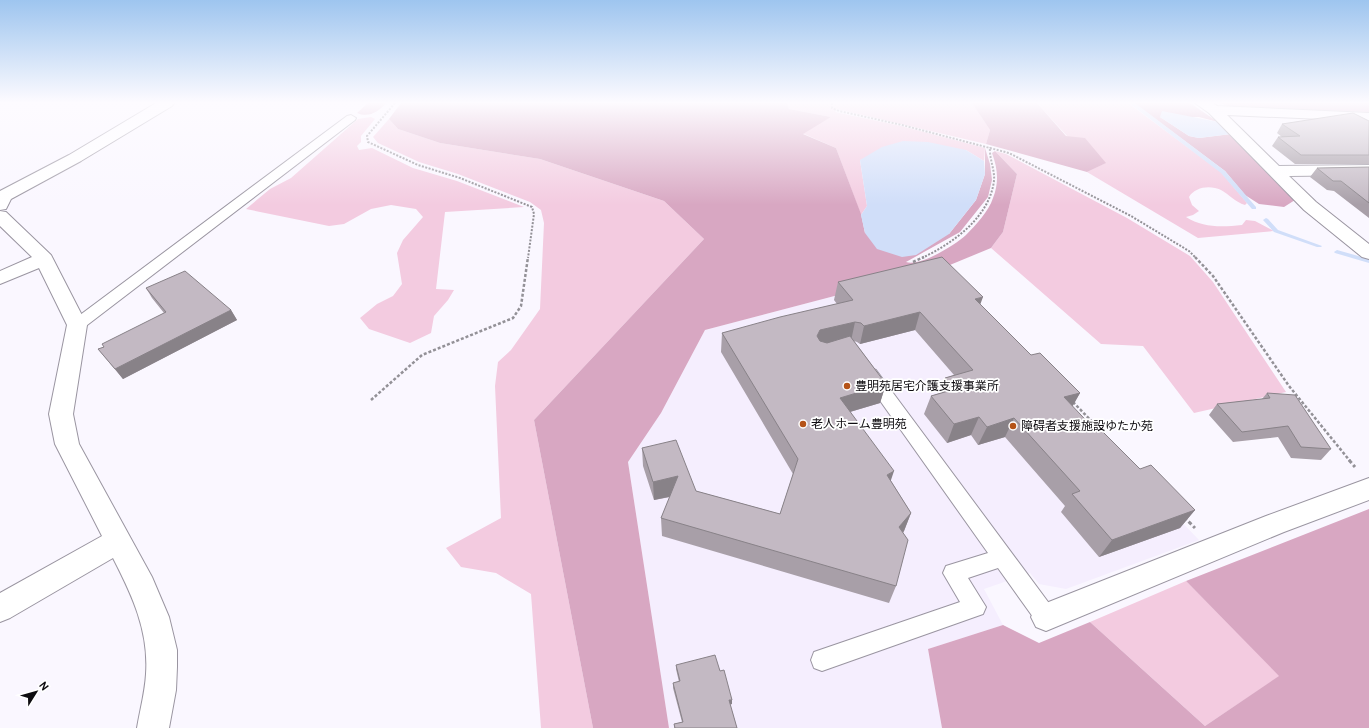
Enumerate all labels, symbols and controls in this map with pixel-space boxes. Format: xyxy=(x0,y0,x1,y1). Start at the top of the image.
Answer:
place label: 豊明苑居宅介護支援事業所 xyxy=(855,379,999,395)
marker: 豊明苑居宅介護支援事業所 xyxy=(842,381,852,391)
place label: 老人ホーム豊明苑 xyxy=(811,417,907,433)
marker: 老人ホーム豊明苑 xyxy=(798,419,808,429)
place label: 障碍者支援施設ゆたか苑 xyxy=(1021,419,1153,435)
marker: 障碍者支援施設ゆたか苑 xyxy=(1008,421,1018,431)
north arrow xyxy=(16,672,56,712)
text: N xyxy=(35,679,51,694)

